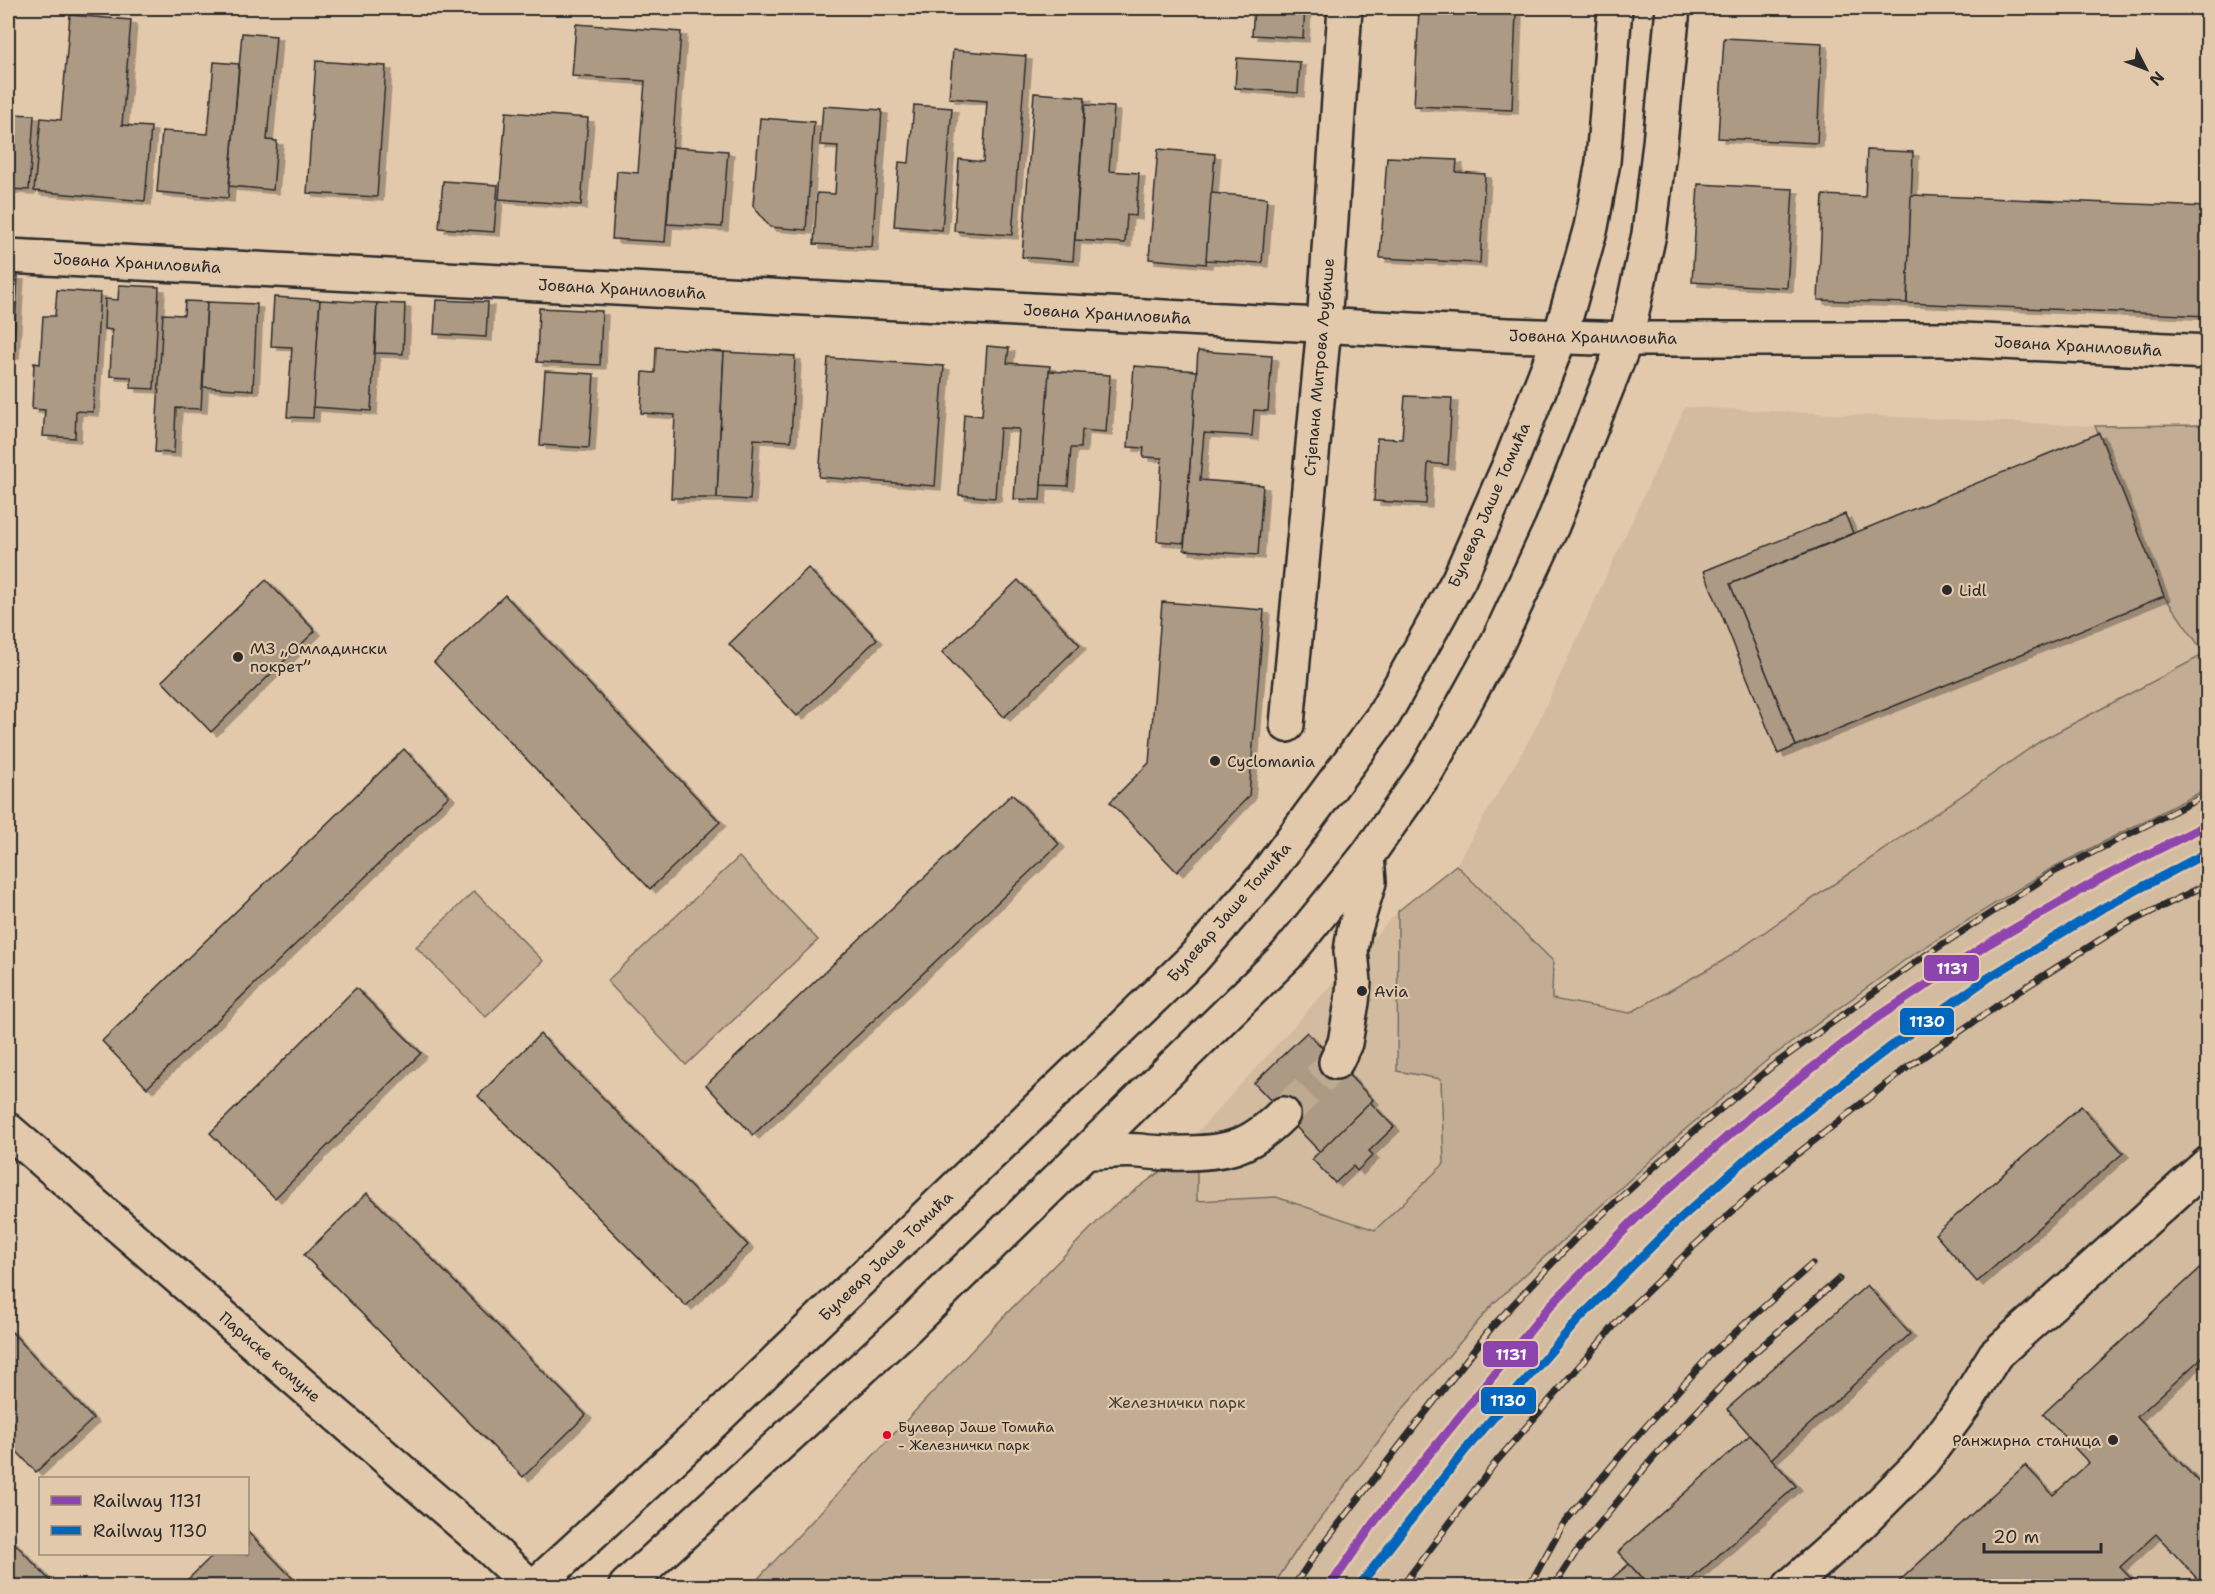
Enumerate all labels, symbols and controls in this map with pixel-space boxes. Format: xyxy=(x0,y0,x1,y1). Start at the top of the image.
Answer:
north arrow xyxy=(2116,39,2176,99)
text: N xyxy=(2145,67,2169,90)
street label: Јована Храниловића xyxy=(52,248,222,278)
street label: Стјепана Митрова Љубише xyxy=(1299,257,1339,477)
street label: Јована Храниловића xyxy=(537,274,707,304)
street label: Јована Храниловића xyxy=(1022,299,1192,329)
street label: Јована Храниловића xyxy=(1509,325,1677,349)
street label: Јована Храниловића xyxy=(1993,331,2163,361)
street label: Булевар Јаше Томића xyxy=(1443,419,1535,591)
place label: Lidl xyxy=(1959,580,1987,601)
marker: Lidl xyxy=(1940,583,1954,597)
place label: МЗ „Омладински покрет” xyxy=(250,638,387,677)
marker: МЗ „Омладински покрет” xyxy=(231,650,245,664)
place label: Cyclomania xyxy=(1227,751,1315,772)
marker: Cyclomania xyxy=(1208,754,1222,768)
street label: Булевар Јаше Томића xyxy=(1163,838,1296,986)
line badge: 1131 xyxy=(1923,954,1980,982)
text: 1131 xyxy=(1936,958,1968,979)
place label: Avia xyxy=(1374,981,1408,1002)
marker: Avia xyxy=(1355,984,1369,998)
line badge: 1130 xyxy=(1899,1007,1955,1036)
text: 1130 xyxy=(1909,1011,1945,1032)
street label: Булевар Јаше Томића xyxy=(815,1186,958,1326)
street label: Париске комуне xyxy=(215,1307,325,1407)
line badge: 1131 xyxy=(1482,1340,1539,1368)
text: 1131 xyxy=(1495,1344,1527,1365)
line badge: 1130 xyxy=(1480,1386,1537,1415)
text: 1130 xyxy=(1490,1390,1526,1411)
park label: Железнички парк xyxy=(1108,1392,1246,1413)
place label: Булевар Јаше Томића - Железнички парк xyxy=(898,1418,1054,1454)
marker: Булевар Јаше Томића - Железнички парк xyxy=(881,1429,893,1441)
place label: Ранжирна станица xyxy=(1952,1430,2101,1451)
marker: Ранжирна станица xyxy=(2106,1433,2120,1447)
legend xyxy=(39,1477,249,1555)
text: Railway 1131 xyxy=(93,1489,202,1513)
scale bar xyxy=(1984,1516,2101,1554)
text: Railway 1130 xyxy=(93,1519,207,1543)
text: 20 m xyxy=(1993,1525,2039,1549)

